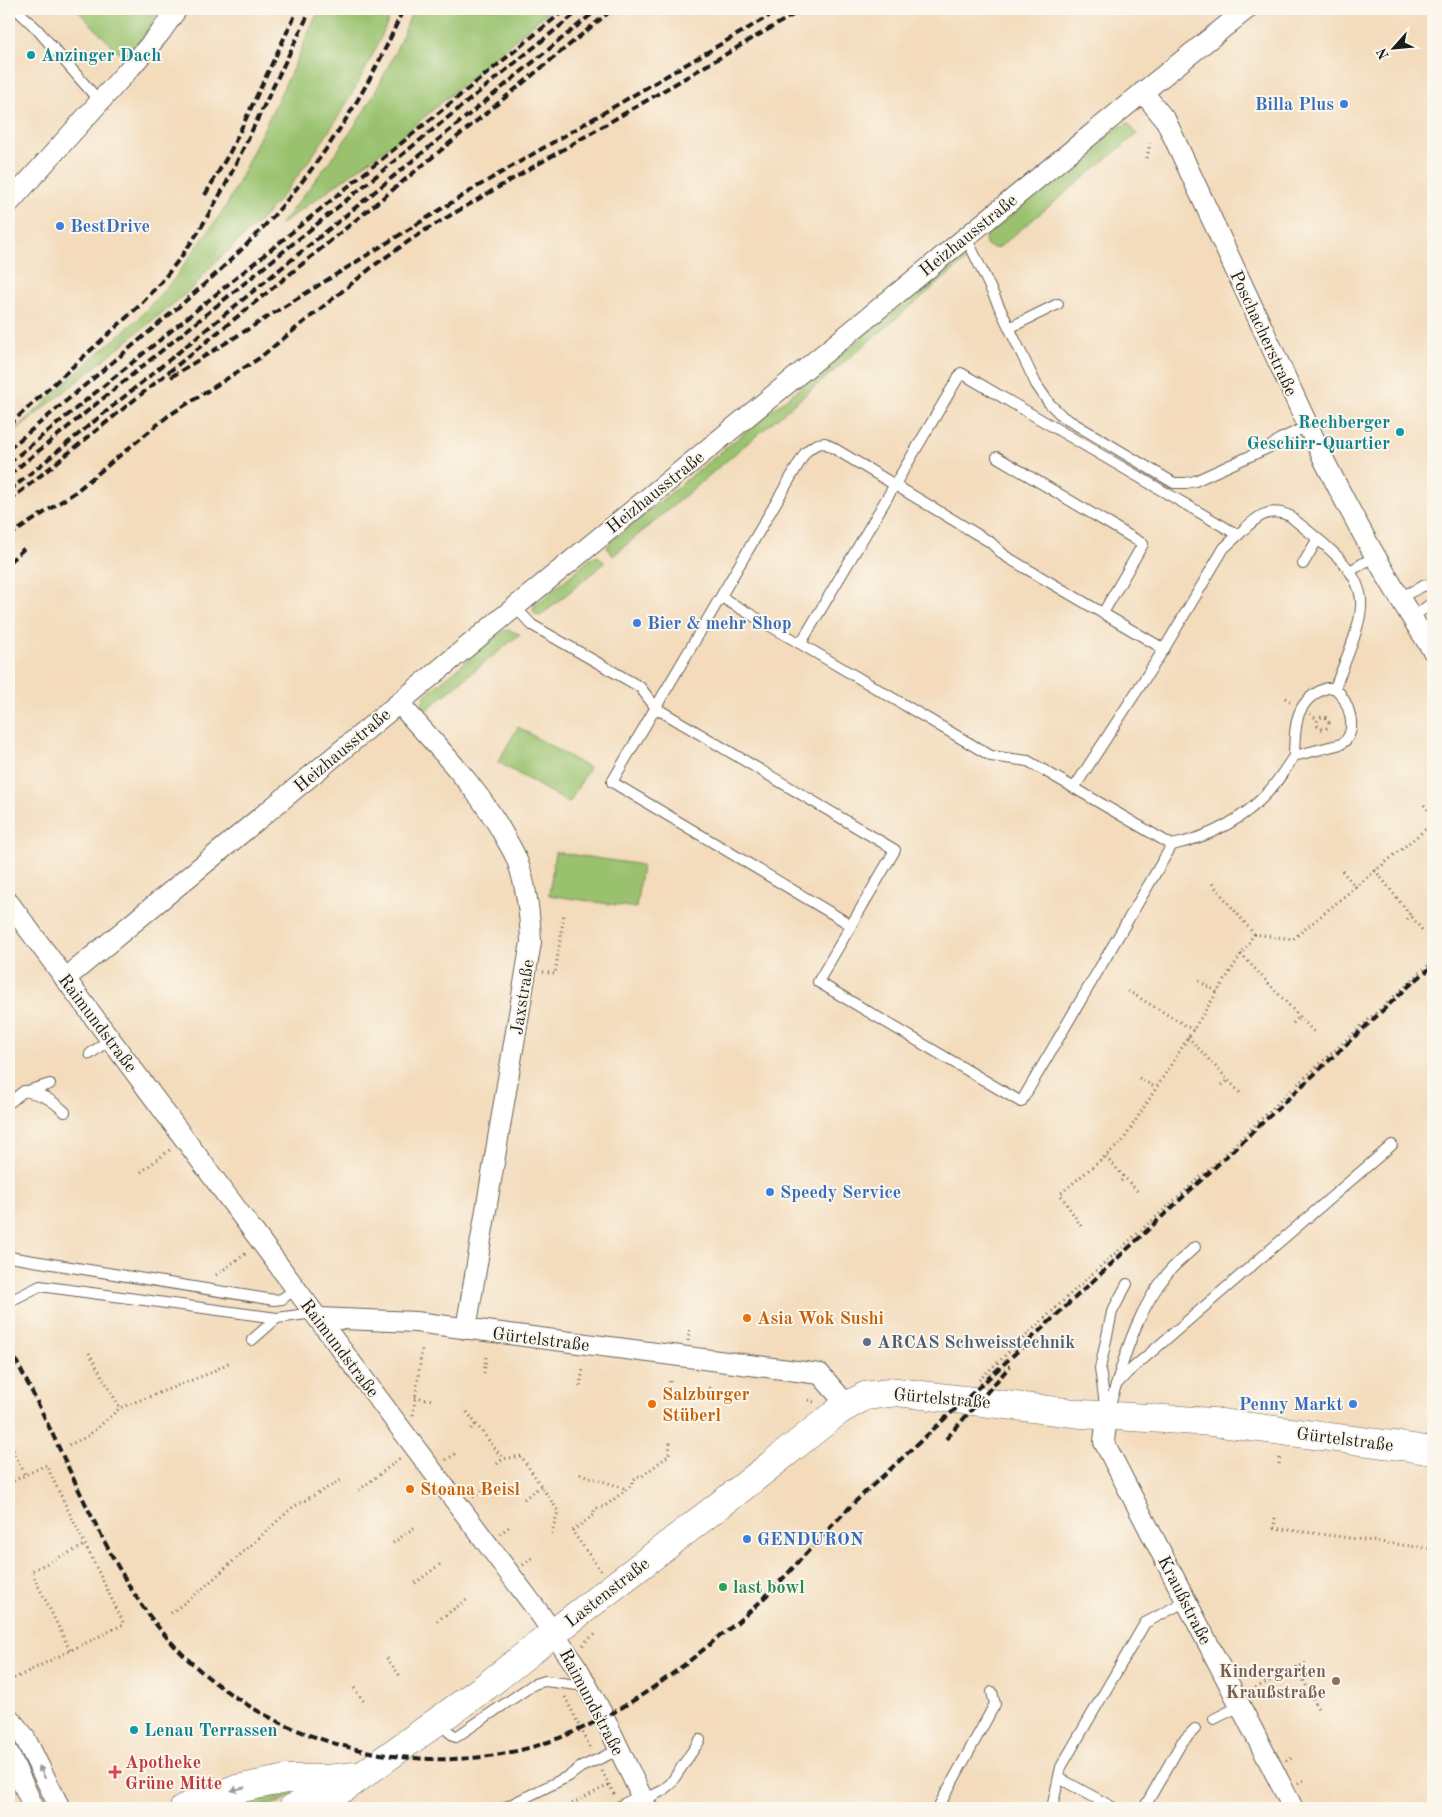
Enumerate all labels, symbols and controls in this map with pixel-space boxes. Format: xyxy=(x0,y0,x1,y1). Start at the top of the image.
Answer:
north arrow xyxy=(1370,22,1420,72)
text: N xyxy=(1375,45,1392,61)
place label: Anzinger Dach xyxy=(41,47,161,65)
marker: Anzinger Dach xyxy=(25,49,37,61)
place label: Billa Plus xyxy=(1255,96,1334,114)
marker: Billa Plus xyxy=(1338,98,1350,110)
street label: Heizhausstraße xyxy=(917,191,1021,280)
place label: BestDrive xyxy=(70,218,150,236)
marker: BestDrive xyxy=(54,220,66,232)
street label: Poschacherstraße xyxy=(1226,268,1300,399)
place label: Rechberger Geschirr-Quartier xyxy=(1247,414,1390,453)
marker: Rechberger Geschirr-Quartier xyxy=(1394,426,1406,438)
street label: Heizhausstraße xyxy=(604,448,708,537)
place label: Bier & mehr Shop xyxy=(647,615,792,633)
marker: Bier & mehr Shop xyxy=(631,617,643,629)
street label: Heizhausstraße xyxy=(291,705,394,796)
street label: Jaxstraße xyxy=(508,958,538,1036)
street label: Raimundstraße xyxy=(55,971,140,1076)
place label: Speedy Service xyxy=(780,1184,901,1202)
marker: Speedy Service xyxy=(764,1186,776,1198)
street label: Raimundstraße xyxy=(297,1296,382,1401)
place label: Asia Wok Sushi xyxy=(757,1310,884,1328)
marker: Asia Wok Sushi xyxy=(741,1312,753,1324)
street label: Gürtelstraße xyxy=(491,1325,590,1355)
place label: ARCAS Schweisstechnik xyxy=(877,1334,1075,1352)
marker: ARCAS Schweisstechnik xyxy=(861,1336,873,1348)
place label: Salzburger Stüberl xyxy=(662,1386,750,1425)
street label: Gürtelstraße xyxy=(893,1386,991,1412)
place label: Penny Markt xyxy=(1239,1396,1343,1414)
marker: Salzburger Stüberl xyxy=(646,1398,658,1410)
marker: Penny Markt xyxy=(1347,1398,1359,1410)
street label: Gürtelstraße xyxy=(1295,1425,1394,1455)
place label: Stoana Beisl xyxy=(420,1481,520,1499)
marker: Stoana Beisl xyxy=(404,1483,416,1495)
place label: GENDURON xyxy=(757,1531,864,1549)
marker: GENDURON xyxy=(741,1533,753,1545)
street label: Kraußstraße xyxy=(1154,1553,1214,1648)
street label: Lastenstraße xyxy=(562,1555,653,1631)
place label: last bowl xyxy=(733,1579,805,1597)
marker: last bowl xyxy=(717,1581,729,1593)
street label: Raimundstraße xyxy=(556,1646,627,1759)
place label: Kindergarten Kraußstraße xyxy=(1219,1663,1326,1702)
marker: Kindergarten Kraußstraße xyxy=(1330,1675,1342,1687)
place label: Lenau Terrassen xyxy=(144,1722,278,1740)
marker: Lenau Terrassen xyxy=(128,1724,140,1736)
place label: Apotheke Grüne Mitte xyxy=(125,1754,222,1793)
one-way arrow xyxy=(38,1765,46,1779)
marker: Apotheke Grüne Mitte xyxy=(109,1766,121,1778)
one-way arrow xyxy=(231,1785,246,1793)

